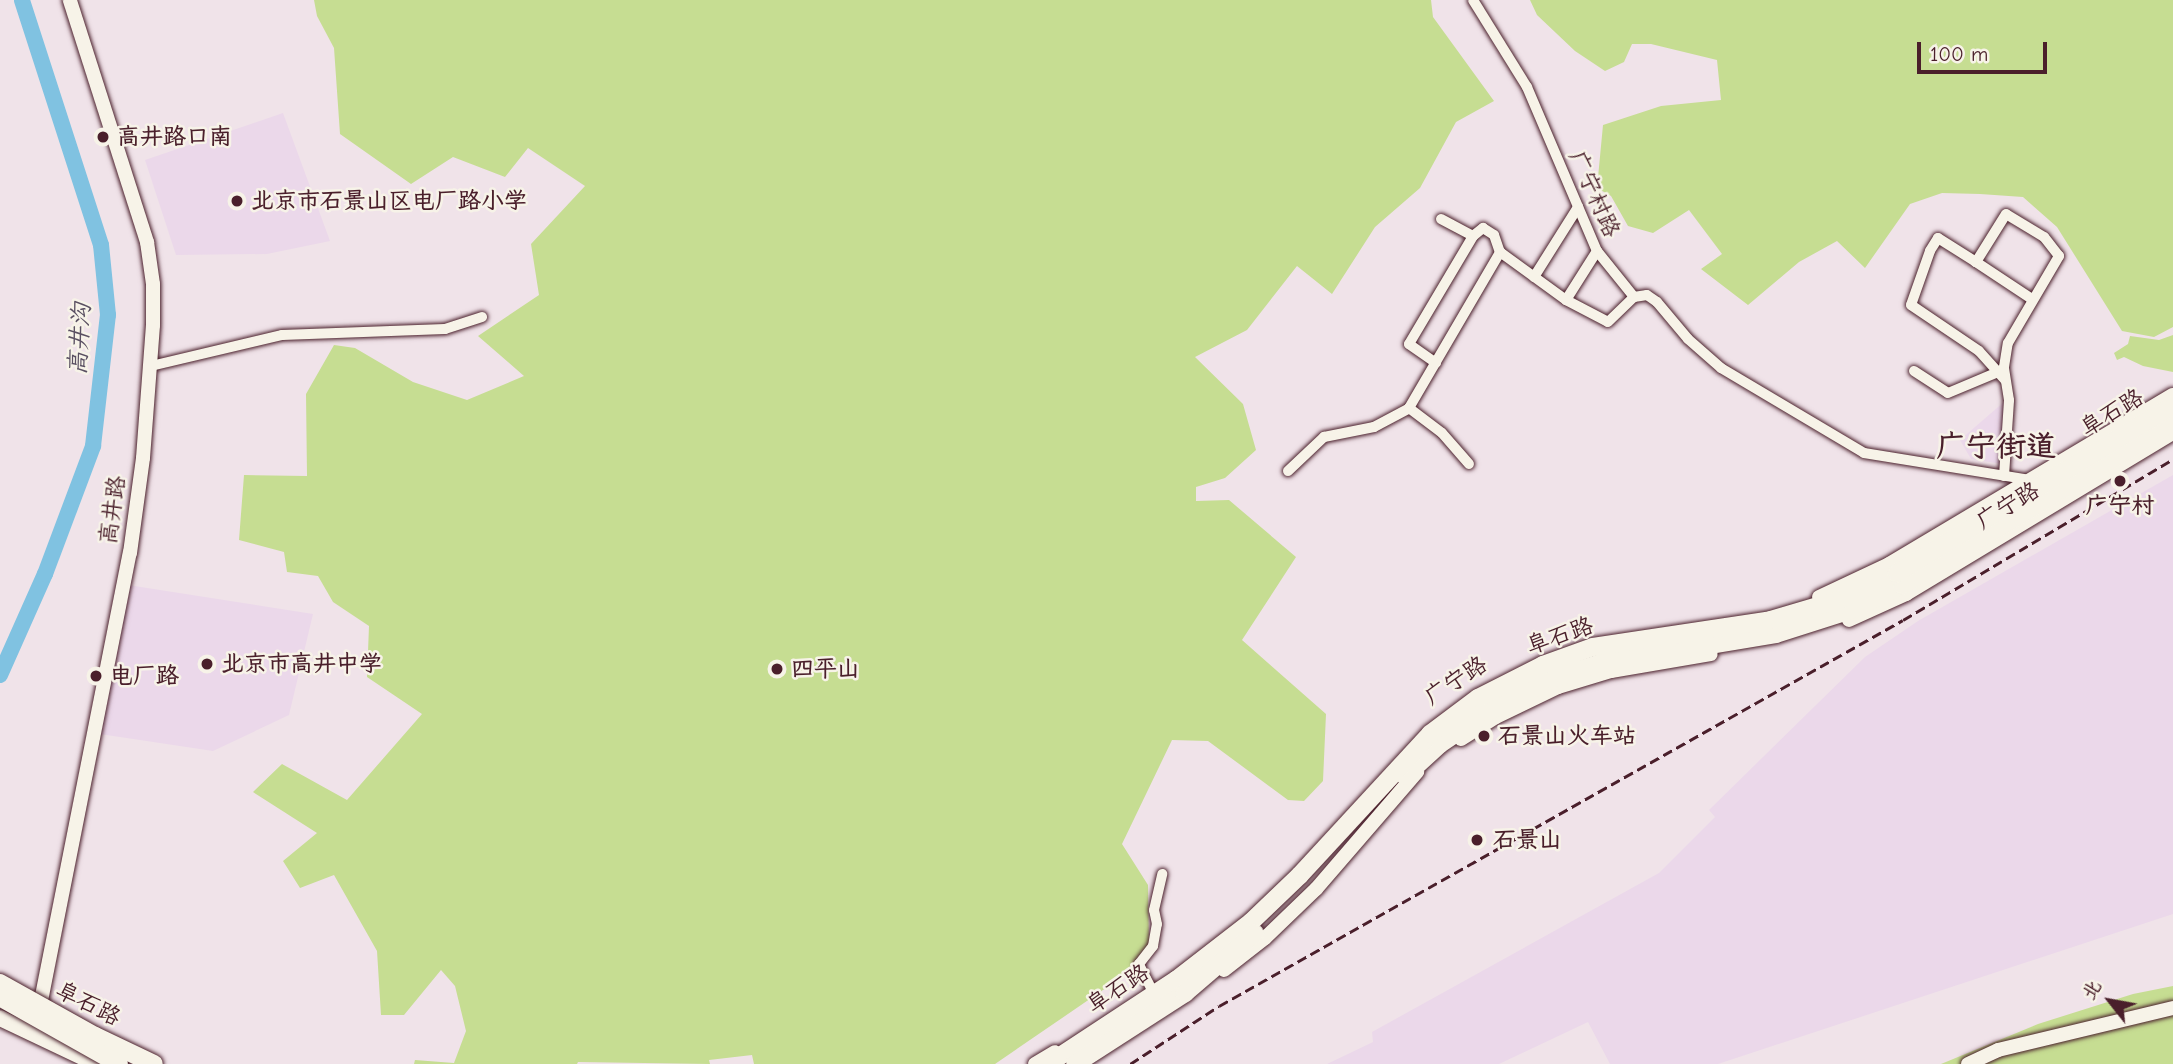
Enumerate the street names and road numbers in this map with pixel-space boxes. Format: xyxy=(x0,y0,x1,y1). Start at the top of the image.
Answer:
street label: 广宁村路 xyxy=(1563,146,1625,242)
street label: 阜石路 xyxy=(2075,383,2149,443)
street label: 高井路 xyxy=(95,474,131,546)
street label: 广宁路 xyxy=(1971,476,2045,536)
street label: 阜石路 xyxy=(1523,612,1597,660)
street label: 广宁路 xyxy=(1420,651,1492,711)
street label: 阜石路 xyxy=(1082,959,1154,1019)
street label: 阜石路 xyxy=(51,976,125,1032)

